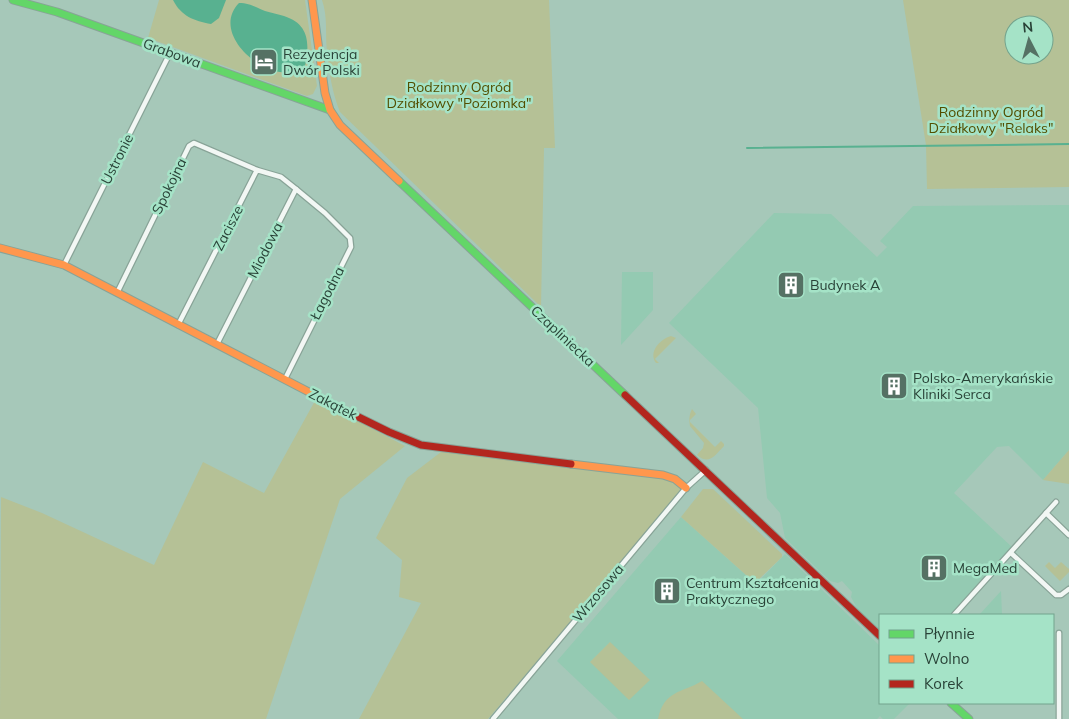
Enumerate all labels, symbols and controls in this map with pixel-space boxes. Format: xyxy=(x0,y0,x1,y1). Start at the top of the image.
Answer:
north arrow xyxy=(1004,15,1054,65)
text: N xyxy=(1021,18,1034,37)
street label: Grabowa xyxy=(141,34,203,72)
place label: Rezydencja Dwór Polski xyxy=(283,45,360,79)
hotel icon: Rezydencja Dwór Polski xyxy=(249,47,279,77)
park label: Rodzinny Ogród Działkowy "Poziomka" xyxy=(386,78,532,112)
park label: Rodzinny Ogród Działkowy "Relaks" xyxy=(928,103,1054,137)
street label: Ustronie xyxy=(97,131,137,187)
street label: Spokojna xyxy=(148,155,190,217)
street label: Zacisze xyxy=(209,202,247,254)
street label: Miodowa xyxy=(243,219,287,281)
street label: Łagodna xyxy=(305,263,348,324)
building icon: Budynek A xyxy=(776,270,806,300)
place label: Budynek A xyxy=(810,276,881,294)
street label: Czapliniecka xyxy=(527,302,599,370)
place label: Polsko-Amerykańskie Kliniki Serca xyxy=(913,369,1053,403)
building icon: Polsko-Amerykańskie Kliniki Serca xyxy=(879,371,909,401)
street label: Zakątek xyxy=(306,384,361,424)
building icon: MegaMed xyxy=(919,553,949,583)
place label: MegaMed xyxy=(953,559,1018,577)
street label: Wrzosowa xyxy=(569,560,627,626)
place label: Centrum Kształcenia Praktycznego xyxy=(686,574,819,608)
building icon: Centrum Kształcenia Praktycznego xyxy=(652,576,682,606)
legend xyxy=(879,614,1054,704)
text: Płynnie xyxy=(924,624,975,643)
text: Wolno xyxy=(924,649,969,668)
text: Korek xyxy=(924,674,963,693)

